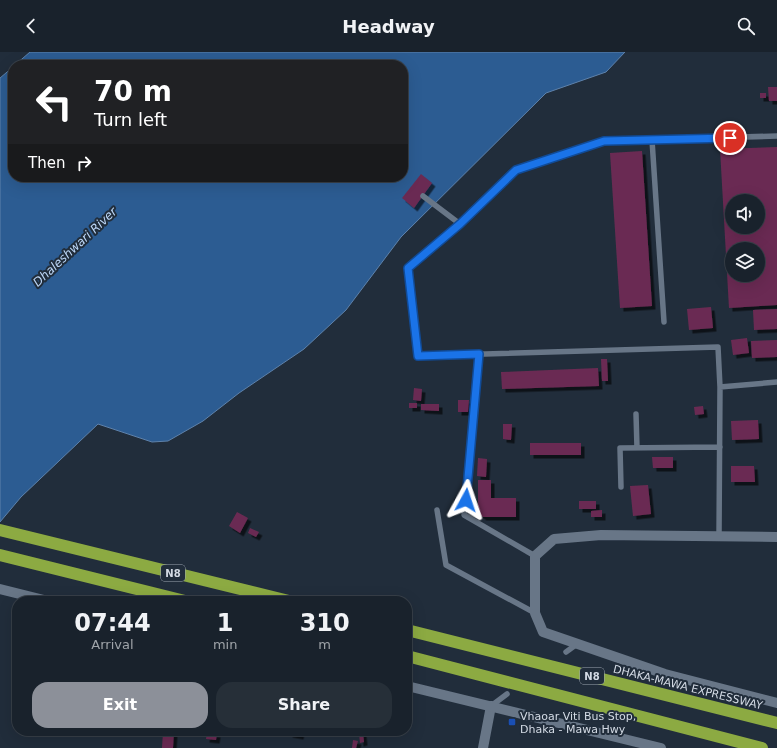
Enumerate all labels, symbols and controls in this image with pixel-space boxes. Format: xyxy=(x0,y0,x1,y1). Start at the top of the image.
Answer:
icon: back xyxy=(20,15,42,37)
icon: search xyxy=(735,15,757,37)
text: Headway xyxy=(342,16,435,37)
text: 70 m xyxy=(94,75,172,108)
icon: left xyxy=(28,76,80,128)
text: Turn left xyxy=(94,109,167,130)
pin xyxy=(713,121,747,155)
icon: arrive xyxy=(719,127,741,149)
icon: right xyxy=(73,152,95,174)
text: Then xyxy=(28,154,65,172)
map controls xyxy=(725,194,765,282)
button: sound xyxy=(725,194,765,234)
water label: Dhaleshwari River xyxy=(30,204,120,289)
button: layers xyxy=(725,242,765,282)
position arrow xyxy=(445,479,487,521)
road number: N8 xyxy=(161,565,185,581)
text: 07:44 xyxy=(74,609,151,637)
text: 1 xyxy=(217,609,233,637)
text: 310 xyxy=(300,609,350,637)
text: Arrival xyxy=(91,637,134,652)
text: min xyxy=(213,637,237,652)
text: m xyxy=(318,637,331,652)
street label: DHAKA-MAWA EXPRESSWAY xyxy=(612,663,764,712)
road number: N8 xyxy=(580,668,604,684)
button: Exit xyxy=(32,682,208,728)
button: Share xyxy=(216,682,392,728)
place label: Vhaoar Viti Bus Stop, Dhaka - Mawa Hwy xyxy=(520,710,636,736)
marker: Vhaoar Viti Bus Stop, Dhaka - Mawa Hwy xyxy=(507,717,517,727)

